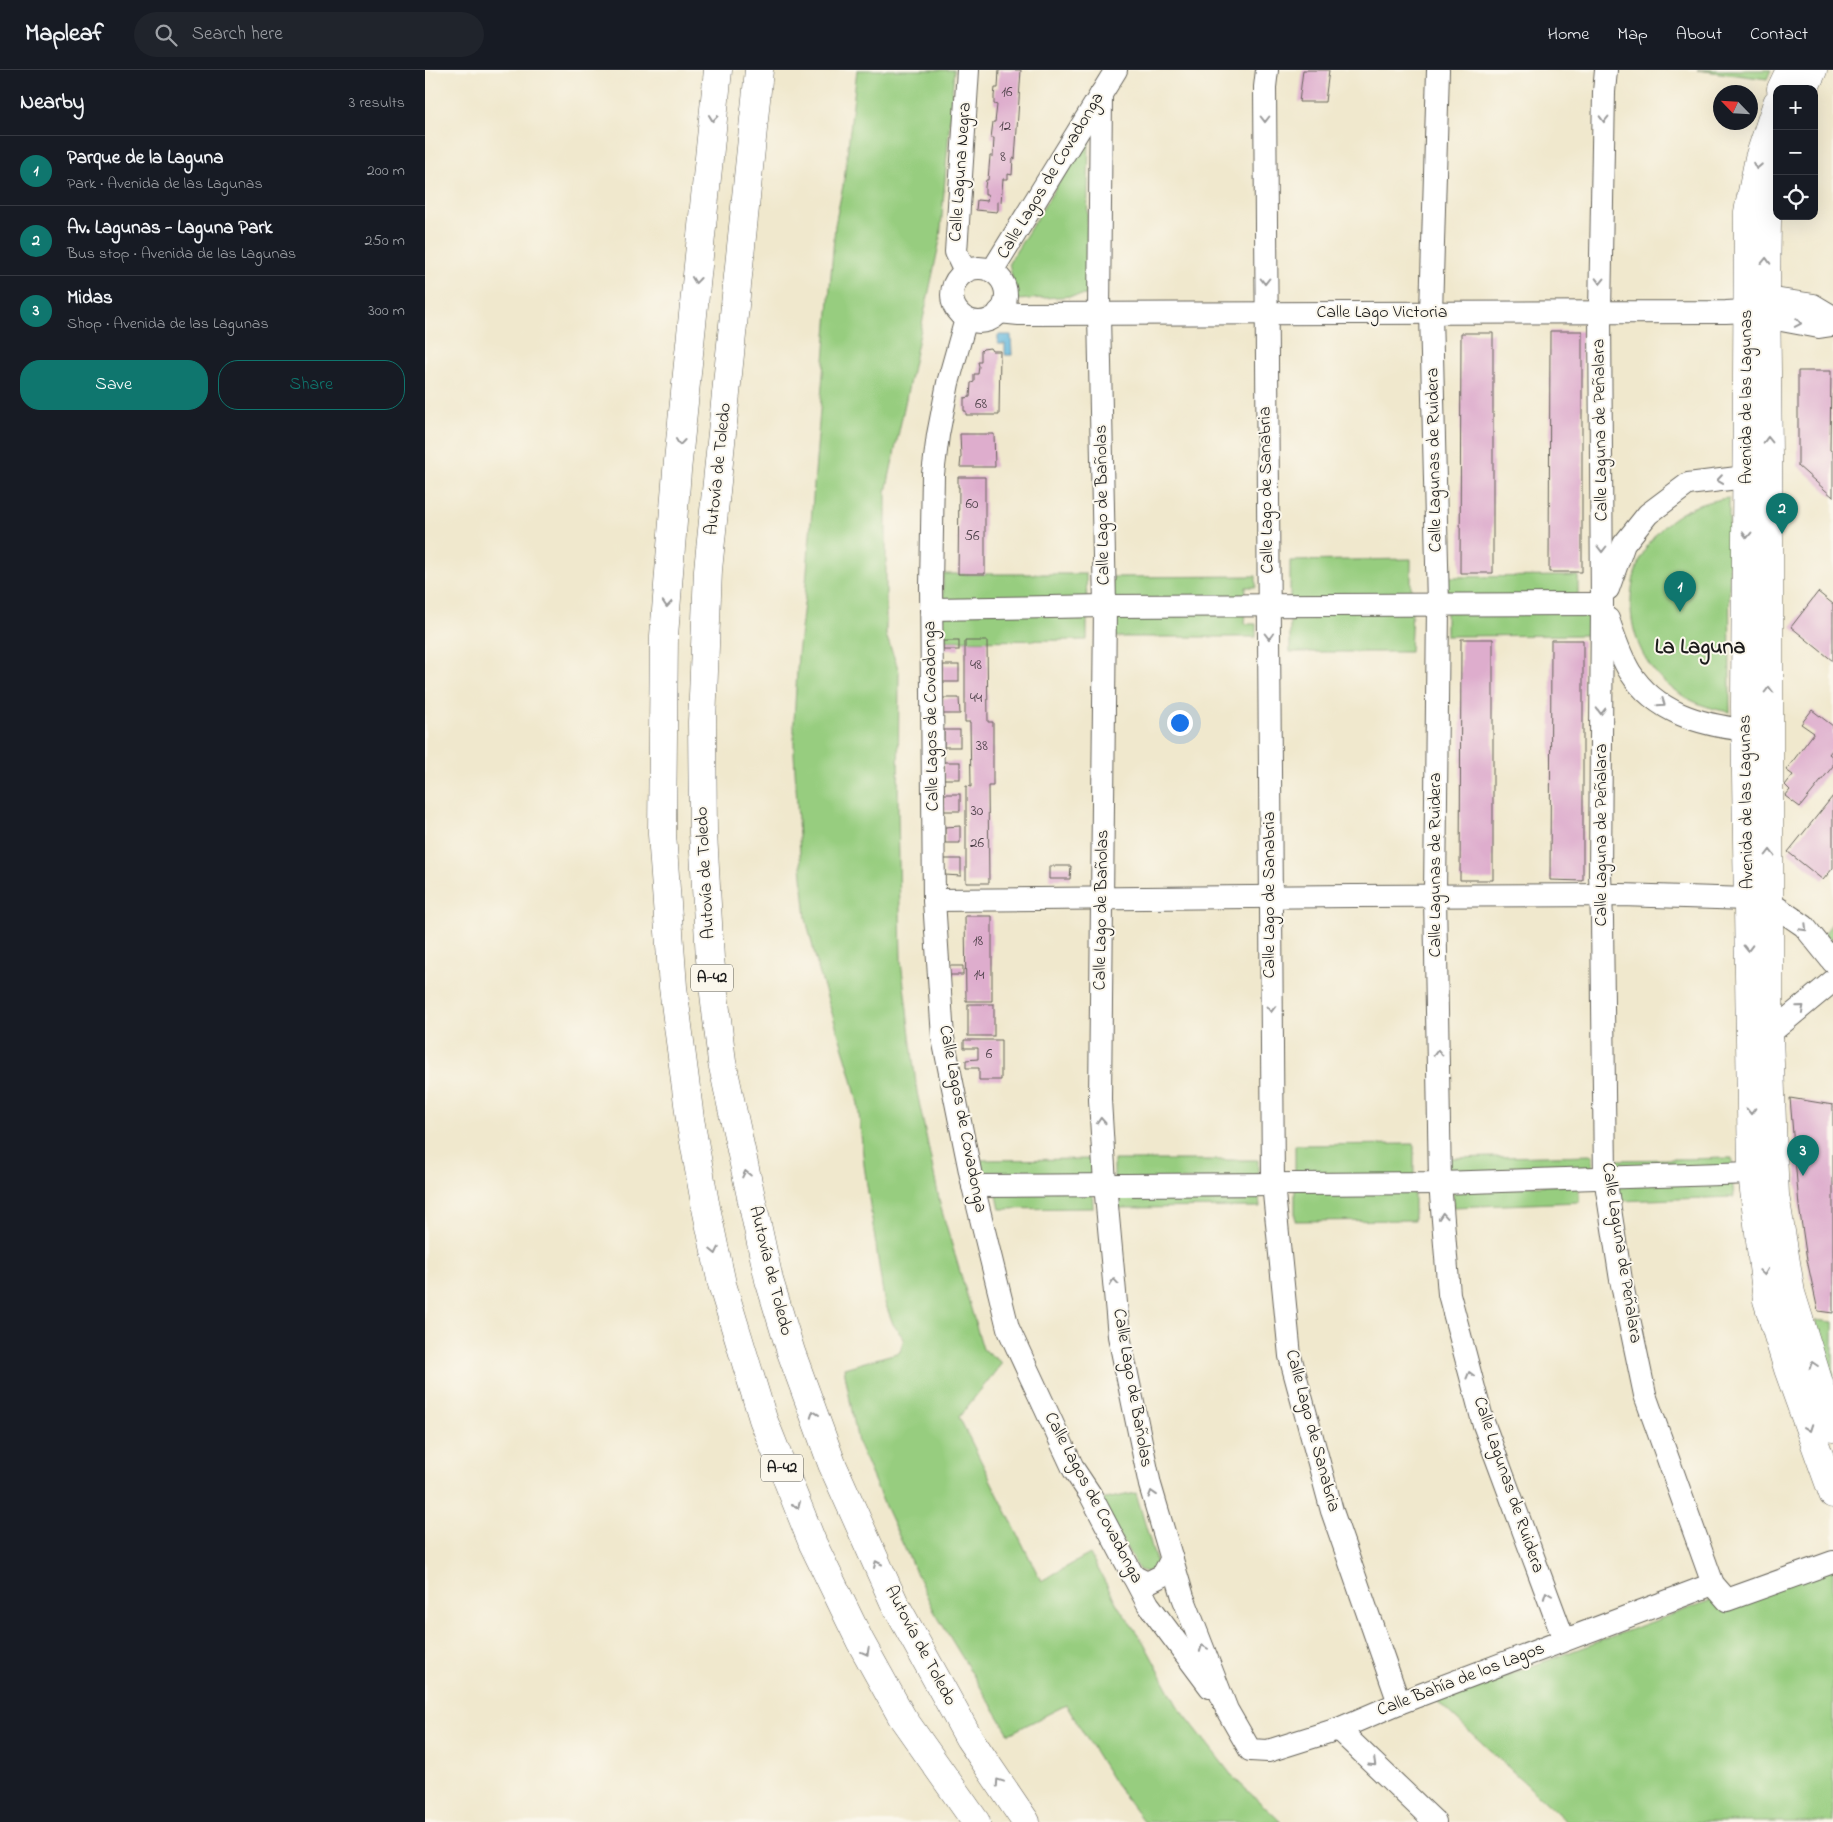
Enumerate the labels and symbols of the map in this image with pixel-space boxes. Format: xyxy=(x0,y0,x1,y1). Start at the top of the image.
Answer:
house number: 16 xyxy=(1001,81,1013,103)
north arrow xyxy=(1713,85,1758,130)
street label: Calle Lagos de Covadonga xyxy=(991,88,1112,265)
street label: Calle Laguna Negra xyxy=(943,101,980,243)
one-way arrow xyxy=(708,115,719,123)
house number: 12 xyxy=(999,115,1012,137)
one-way arrow xyxy=(1260,115,1270,123)
one-way arrow xyxy=(1598,115,1609,123)
house number: 8 xyxy=(1000,146,1006,168)
one-way arrow xyxy=(1752,162,1763,171)
one-way arrow xyxy=(1761,257,1772,265)
one-way arrow xyxy=(691,276,702,284)
one-way arrow xyxy=(1595,277,1606,285)
one-way arrow xyxy=(1260,278,1270,285)
street label: Calle Lago Victoria xyxy=(1316,300,1448,327)
street label: Avenida de las Lagunas xyxy=(1734,310,1761,484)
one-way arrow xyxy=(1793,318,1802,328)
street label: Calle Laguna de Peñalara xyxy=(1586,338,1617,522)
street label: Calle Lagunas de Ruidera xyxy=(1420,367,1451,553)
house number: 68 xyxy=(975,393,987,415)
street label: Autovía de Toledo xyxy=(699,402,739,536)
street label: Calle Lago de Sanabria xyxy=(1253,406,1282,574)
street label: Calle Lago de Bañolas xyxy=(1089,424,1118,586)
one-way arrow xyxy=(1763,436,1773,444)
one-way arrow xyxy=(675,438,686,446)
one-way arrow xyxy=(1715,474,1724,484)
house number: 60 xyxy=(965,493,979,515)
pin: 2 xyxy=(1766,493,1798,534)
house number: 56 xyxy=(964,525,980,547)
one-way arrow xyxy=(1742,531,1752,539)
one-way arrow xyxy=(1597,545,1607,553)
pin: 1 xyxy=(1664,571,1696,612)
one-way arrow xyxy=(661,600,672,608)
street label: Calle Lagos de Covadonga xyxy=(917,621,948,811)
one-way arrow xyxy=(1264,632,1274,640)
district label: La Laguna xyxy=(1655,632,1745,665)
house number: 48 xyxy=(970,654,982,676)
one-way arrow xyxy=(1764,686,1774,694)
house number: 44 xyxy=(970,687,982,709)
one-way arrow xyxy=(1656,697,1666,706)
one-way arrow xyxy=(1596,708,1606,715)
your location xyxy=(1167,710,1193,736)
street label: Avenida de las Lagunas xyxy=(1732,714,1763,890)
house number: 38 xyxy=(976,735,988,757)
street label: Calle Laguna de Peñalara xyxy=(1589,744,1616,926)
street label: Calle Lagunas de Ruidera xyxy=(1423,773,1450,957)
house number: 30 xyxy=(971,800,984,822)
street label: Autovía de Toledo xyxy=(690,806,722,940)
street label: Calle Lago de Sanabria xyxy=(1257,811,1284,979)
street label: Calle Lago de Bañolas xyxy=(1088,829,1117,991)
house number: 26 xyxy=(970,832,984,854)
one-way arrow xyxy=(1765,849,1775,856)
one-way arrow xyxy=(1799,922,1808,931)
house number: 18 xyxy=(973,930,984,952)
one-way arrow xyxy=(1743,944,1753,952)
road number: A-42 xyxy=(691,964,733,991)
house number: 14 xyxy=(974,964,984,986)
one-way arrow xyxy=(1796,1004,1805,1013)
one-way arrow xyxy=(1266,1005,1276,1013)
street label: Calle Lagos de Covadonga xyxy=(930,1023,993,1215)
house number: 6 xyxy=(986,1043,993,1065)
one-way arrow xyxy=(1432,1049,1443,1057)
one-way arrow xyxy=(1746,1107,1756,1115)
one-way arrow xyxy=(1095,1116,1106,1124)
pin: 3 xyxy=(1787,1135,1819,1176)
street label: Calle Laguna de Peñalara xyxy=(1593,1161,1648,1345)
one-way arrow xyxy=(741,1169,752,1178)
street label: Autovía de Toledo xyxy=(741,1203,799,1339)
one-way arrow xyxy=(1437,1211,1448,1219)
one-way arrow xyxy=(709,1246,720,1255)
one-way arrow xyxy=(1758,1268,1768,1277)
one-way arrow xyxy=(1109,1278,1120,1286)
street label: Calle Lago de Bañolas xyxy=(1104,1307,1159,1470)
street label: Calle Lago de Sanabria xyxy=(1277,1347,1346,1515)
one-way arrow xyxy=(1808,1361,1818,1369)
one-way arrow xyxy=(1466,1372,1476,1380)
street label: Calle Lagunas de Ruidera xyxy=(1465,1393,1550,1577)
street label: Calle Lagos de Covadonga xyxy=(1036,1408,1149,1589)
one-way arrow xyxy=(810,1410,820,1419)
one-way arrow xyxy=(1803,1423,1813,1432)
road number: A-42 xyxy=(761,1455,803,1482)
one-way arrow xyxy=(1148,1490,1158,1498)
one-way arrow xyxy=(791,1500,802,1509)
one-way arrow xyxy=(872,1560,883,1569)
street label: Autovía de Toledo xyxy=(877,1581,963,1711)
one-way arrow xyxy=(1543,1591,1553,1599)
street label: Calle Bahía de los Lagos xyxy=(1373,1636,1549,1725)
one-way arrow xyxy=(1199,1644,1209,1653)
one-way arrow xyxy=(860,1647,870,1656)
one-way arrow xyxy=(1367,1757,1376,1766)
one-way arrow xyxy=(996,1778,1005,1787)

